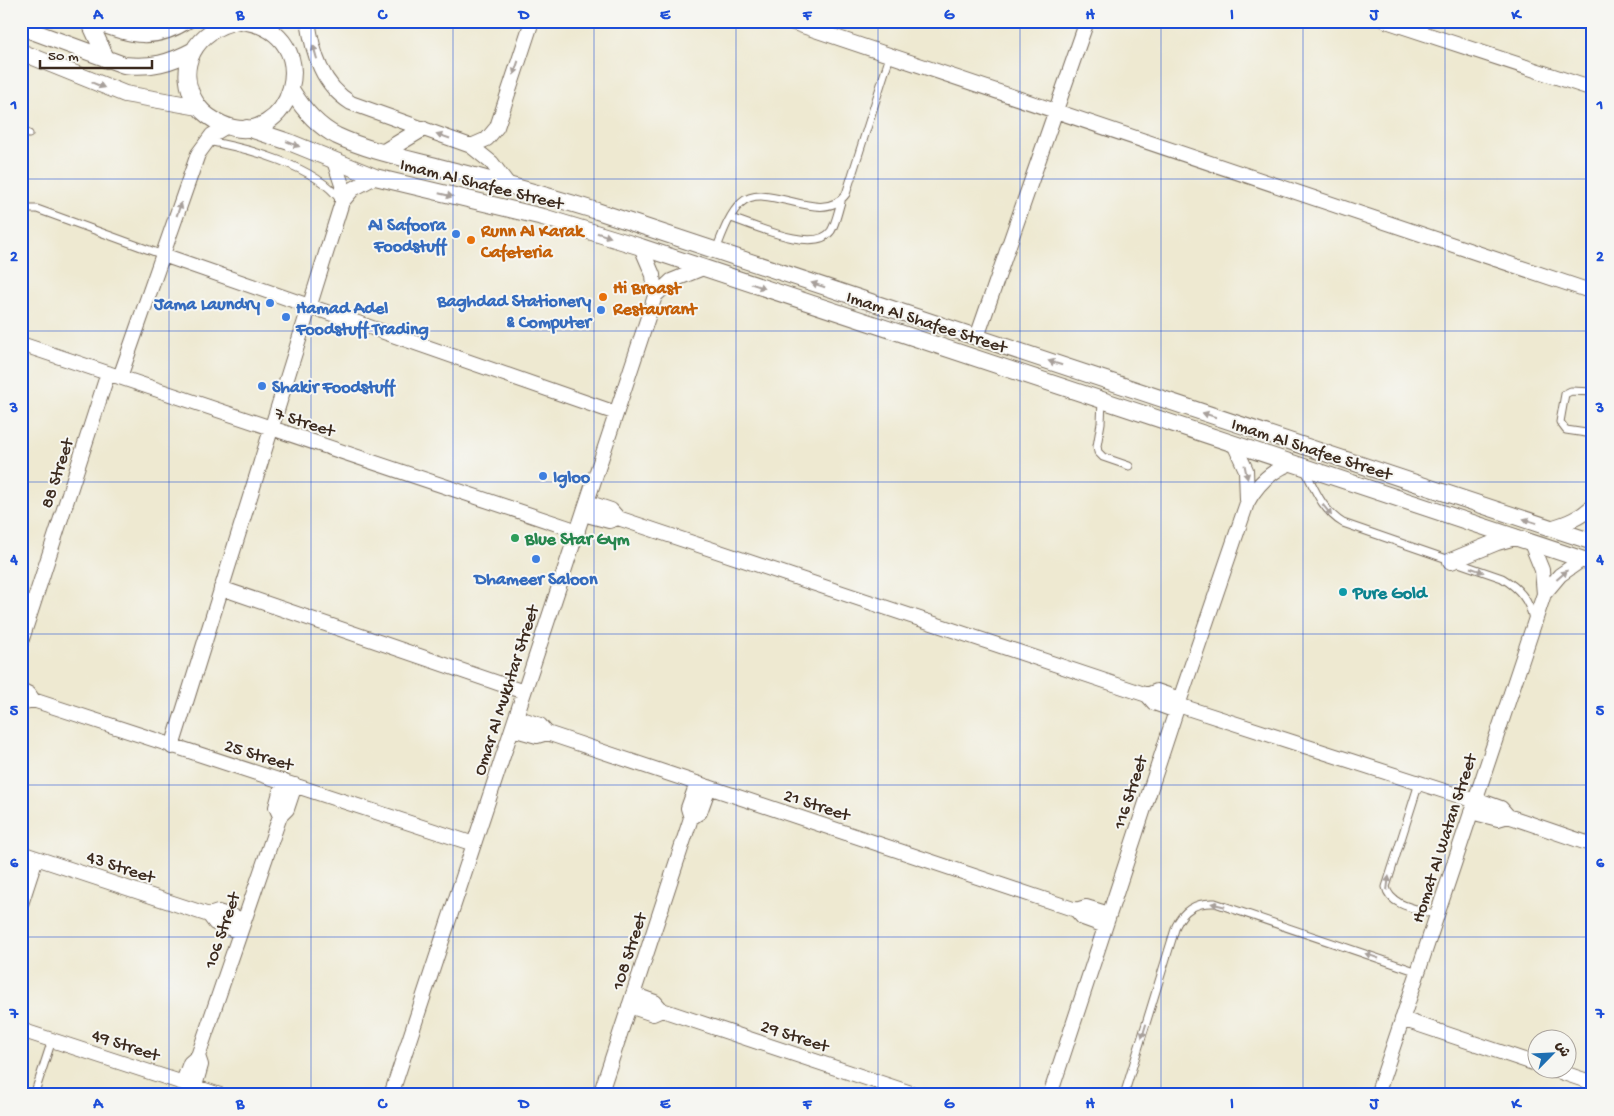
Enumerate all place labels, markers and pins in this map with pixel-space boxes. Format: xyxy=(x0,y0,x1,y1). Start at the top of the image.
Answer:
place label: Al Safoora Foodstuff xyxy=(367,216,447,258)
place label: Runn Al Karak Cafeteria xyxy=(480,222,585,264)
marker: Al Safoora Foodstuff xyxy=(450,228,462,240)
marker: Runn Al Karak Cafeteria xyxy=(465,234,477,246)
place label: Hi Broast Restaurant xyxy=(612,279,698,321)
marker: Hi Broast Restaurant xyxy=(597,291,609,303)
place label: Baghdad Stationery & Computer xyxy=(436,292,594,334)
place label: Jama Laundry xyxy=(153,295,260,316)
marker: Jama Laundry xyxy=(264,297,276,309)
place label: Hamad Adel Foodstuff Trading xyxy=(295,299,429,341)
marker: Baghdad Stationery & Computer xyxy=(595,304,607,316)
marker: Hamad Adel Foodstuff Trading xyxy=(280,311,292,323)
place label: Shakir Foodstuff xyxy=(272,378,396,399)
marker: Shakir Foodstuff xyxy=(256,380,268,392)
place label: Igloo xyxy=(553,468,591,489)
marker: Igloo xyxy=(537,470,549,482)
place label: Blue Star Gym xyxy=(524,530,630,551)
marker: Blue Star Gym xyxy=(509,532,521,544)
marker: Dhameer Saloon xyxy=(530,553,542,565)
place label: Dhameer Saloon xyxy=(473,570,598,591)
place label: Pure Gold xyxy=(1352,584,1429,605)
marker: Pure Gold xyxy=(1337,586,1349,598)

